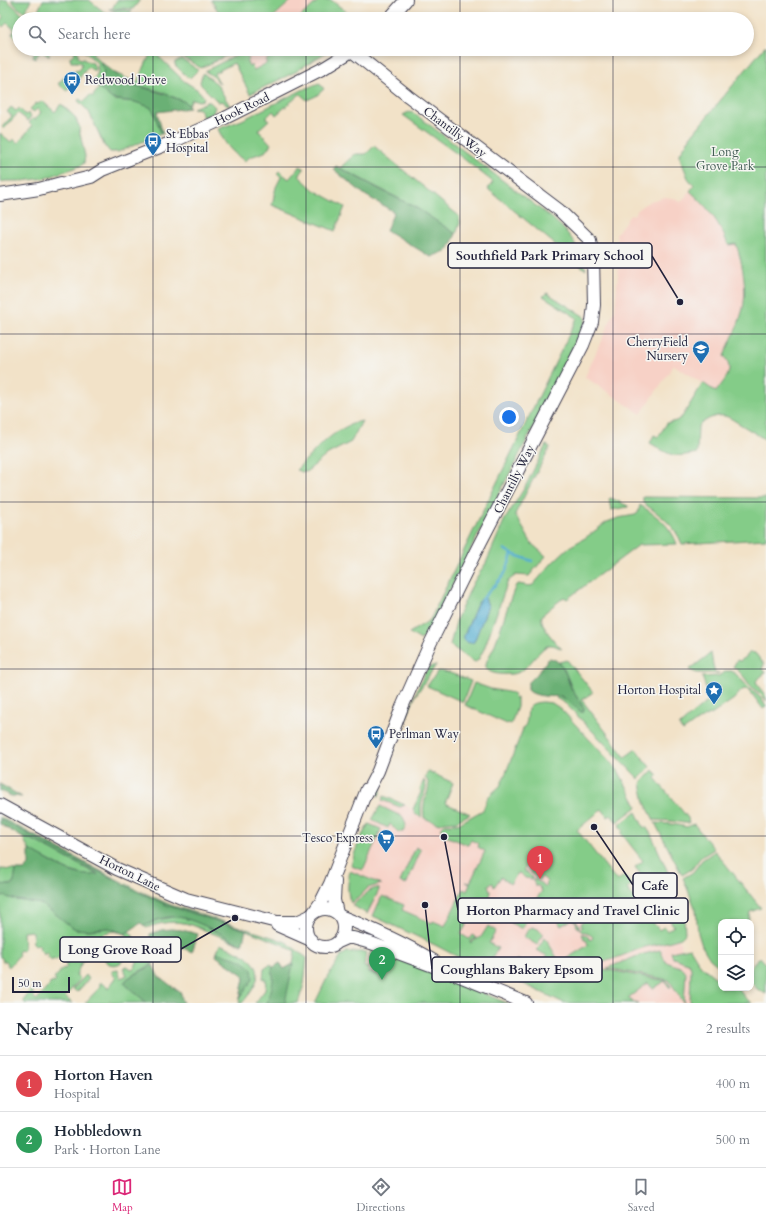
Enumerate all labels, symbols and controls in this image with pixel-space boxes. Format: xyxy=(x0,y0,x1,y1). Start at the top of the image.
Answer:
search box xyxy=(12,12,754,56)
icon: search xyxy=(26,23,48,45)
text: Search here xyxy=(58,24,131,44)
bus stop icon: Redwood Drive xyxy=(62,70,82,95)
place label: Redwood Drive xyxy=(85,72,166,88)
street label: Hook Road xyxy=(212,89,273,129)
street label: Chantilly Way xyxy=(420,103,490,161)
place label: St Ebbas Hospital xyxy=(166,126,209,156)
bus stop icon: St Ebbas Hospital xyxy=(143,131,163,156)
park label: Long Grove Park xyxy=(696,144,755,174)
callout: Southfield Park Primary School xyxy=(448,243,652,268)
text: Southfield Park Primary School xyxy=(456,247,644,265)
place label: CherryField Nursery xyxy=(627,334,689,364)
school or university icon: CherryField Nursery xyxy=(691,339,711,364)
your location xyxy=(499,407,519,427)
street label: Chantilly Way xyxy=(490,441,539,516)
place icon: Horton Hospital xyxy=(704,680,724,705)
place label: Horton Hospital xyxy=(617,682,701,698)
bus stop icon: Perlman Way xyxy=(366,724,386,749)
place label: Perlman Way xyxy=(389,726,460,742)
supermarket icon: Tesco Express xyxy=(376,828,396,853)
place label: Tesco Express xyxy=(302,830,373,846)
pin: 1 xyxy=(527,846,553,879)
street label: Horton Lane xyxy=(97,851,163,895)
callout: Cafe xyxy=(633,873,677,898)
text: Cafe xyxy=(641,877,669,895)
callout: Horton Pharmacy and Travel Clinic xyxy=(458,898,688,923)
text: Horton Pharmacy and Travel Clinic xyxy=(466,902,680,920)
map controls xyxy=(718,919,754,991)
button: locate xyxy=(718,919,754,955)
callout: Long Grove Road xyxy=(60,937,181,962)
text: Long Grove Road xyxy=(68,941,173,959)
pin: 2 xyxy=(369,947,395,980)
button: layers xyxy=(718,955,754,991)
callout: Coughlans Bakery Epsom xyxy=(432,957,602,982)
text: Coughlans Bakery Epsom xyxy=(440,961,594,979)
scale bar xyxy=(12,975,70,994)
text: 50 m xyxy=(18,976,42,991)
text: Nearby xyxy=(16,1018,73,1041)
text: 2 results xyxy=(706,1020,750,1038)
text: Horton Haven xyxy=(54,1065,153,1085)
text: 1 xyxy=(26,1075,32,1093)
text: 400 m xyxy=(716,1075,750,1093)
text: Hospital xyxy=(54,1085,100,1103)
text: Hobbledown xyxy=(54,1121,142,1141)
text: 2 xyxy=(26,1131,32,1149)
text: 500 m xyxy=(716,1131,750,1149)
text: Park · Horton Lane xyxy=(54,1141,161,1159)
tab: Map xyxy=(111,1176,133,1215)
tab: Directions xyxy=(356,1176,405,1215)
tab: Saved xyxy=(628,1176,655,1215)

